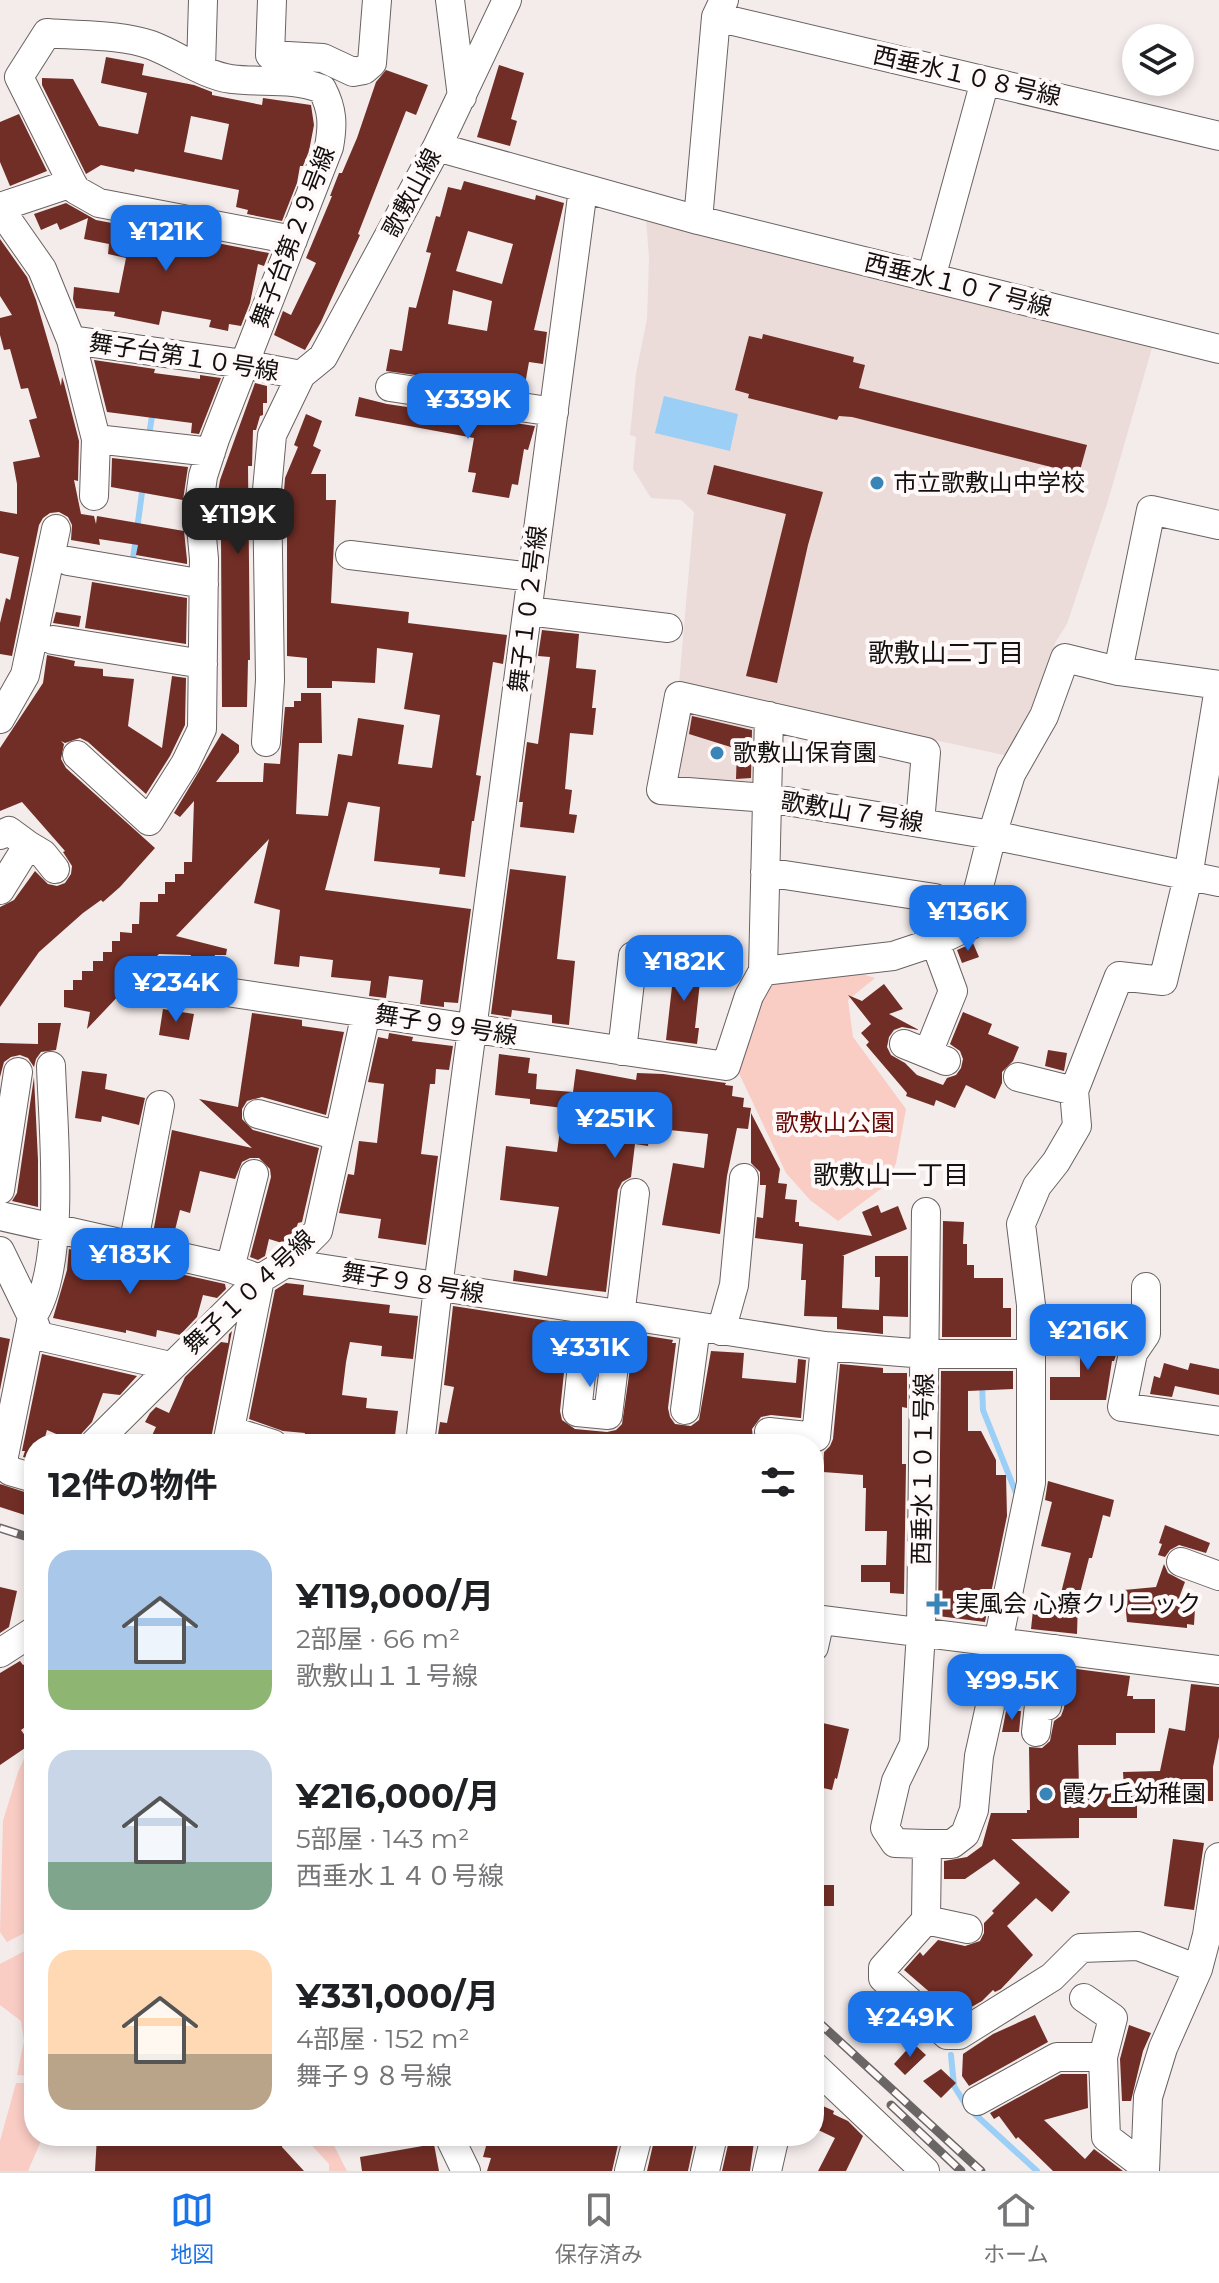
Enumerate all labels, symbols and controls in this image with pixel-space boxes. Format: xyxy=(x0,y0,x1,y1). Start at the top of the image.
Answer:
map controls xyxy=(1122,24,1194,96)
button: layers xyxy=(1122,24,1194,96)
street label: 西垂水１０８号線 xyxy=(870,40,1064,111)
street label: 舞子台第２９号線 xyxy=(245,142,340,332)
street label: 歌敷山線 xyxy=(376,144,447,242)
pin: ¥121K xyxy=(110,205,222,273)
text: ¥121K xyxy=(129,215,203,247)
street label: 西垂水１０７号線 xyxy=(861,247,1055,322)
street label: 舞子台第１０号線 xyxy=(87,327,281,386)
pin: ¥339K xyxy=(412,373,524,441)
text: ¥339K xyxy=(425,383,511,415)
place label: 市立歌敷山中学校 xyxy=(893,468,1085,497)
marker: 市立歌敷山中学校 xyxy=(868,474,886,492)
pin: ¥119K xyxy=(182,488,294,556)
text: ¥119K xyxy=(200,498,276,530)
street label: 舞子１０２号線 xyxy=(503,524,552,694)
district label: 歌敷山二丁目 xyxy=(868,637,1024,669)
place label: 歌敷山保育園 xyxy=(733,738,877,767)
marker: 歌敷山保育園 xyxy=(708,744,726,762)
street label: 歌敷山７号線 xyxy=(779,786,925,837)
pin: ¥136K xyxy=(912,885,1024,953)
text: ¥136K xyxy=(927,895,1009,927)
pin: ¥182K xyxy=(628,935,740,1003)
text: ¥182K xyxy=(643,945,725,977)
pin: ¥234K xyxy=(120,956,232,1024)
text: ¥234K xyxy=(132,966,220,998)
street label: 舞子９９号線 xyxy=(373,999,519,1050)
pin: ¥251K xyxy=(559,1092,671,1160)
text: ¥251K xyxy=(575,1102,655,1134)
park label: 歌敷山公園 xyxy=(775,1108,895,1137)
district label: 歌敷山一丁目 xyxy=(813,1159,969,1191)
street label: 舞子１０４号線 xyxy=(177,1224,320,1360)
pin: ¥183K xyxy=(74,1228,186,1296)
text: ¥183K xyxy=(89,1238,171,1270)
street label: 舞子９８号線 xyxy=(340,1257,486,1308)
pin: ¥216K xyxy=(1032,1304,1144,1372)
text: ¥216K xyxy=(1048,1314,1128,1346)
pin: ¥331K xyxy=(534,1321,646,1389)
text: ¥331K xyxy=(550,1331,630,1363)
street label: 西垂水１０１号線 xyxy=(906,1373,939,1565)
icon: filters xyxy=(756,1460,800,1504)
text: 12件の物件 xyxy=(48,1464,217,1506)
text: ¥119,000/月 xyxy=(296,1575,494,1617)
icon: home xyxy=(112,1582,208,1678)
place label: 実風会 心療クリニック xyxy=(955,1589,1201,1618)
marker: 実風会 心療クリニック xyxy=(926,1593,948,1615)
text: 2部屋 · 66 m² xyxy=(296,1623,460,1655)
pin: ¥99.5K xyxy=(947,1654,1077,1722)
text: 歌敷山１１号線 xyxy=(296,1660,478,1692)
text: ¥99.5K xyxy=(965,1664,1059,1696)
text: ¥216,000/月 xyxy=(296,1775,501,1817)
place label: 霞ケ丘幼稚園 xyxy=(1062,1779,1206,1808)
icon: home xyxy=(112,1782,208,1878)
marker: 霞ケ丘幼稚園 xyxy=(1037,1785,1055,1803)
text: 5部屋 · 143 m² xyxy=(296,1823,469,1855)
text: 西垂水１４０号線 xyxy=(296,1860,504,1892)
text: ¥331,000/月 xyxy=(296,1975,499,2017)
icon: home xyxy=(112,1982,208,2078)
pin: ¥249K xyxy=(854,1991,966,2059)
text: ¥249K xyxy=(866,2001,954,2033)
text: 4部屋 · 152 m² xyxy=(296,2023,470,2055)
text: 舞子９８号線 xyxy=(296,2060,452,2092)
tab: 地図 xyxy=(170,2188,214,2268)
tab: 保存済み xyxy=(555,2188,643,2268)
tab: ホーム xyxy=(983,2188,1049,2268)

